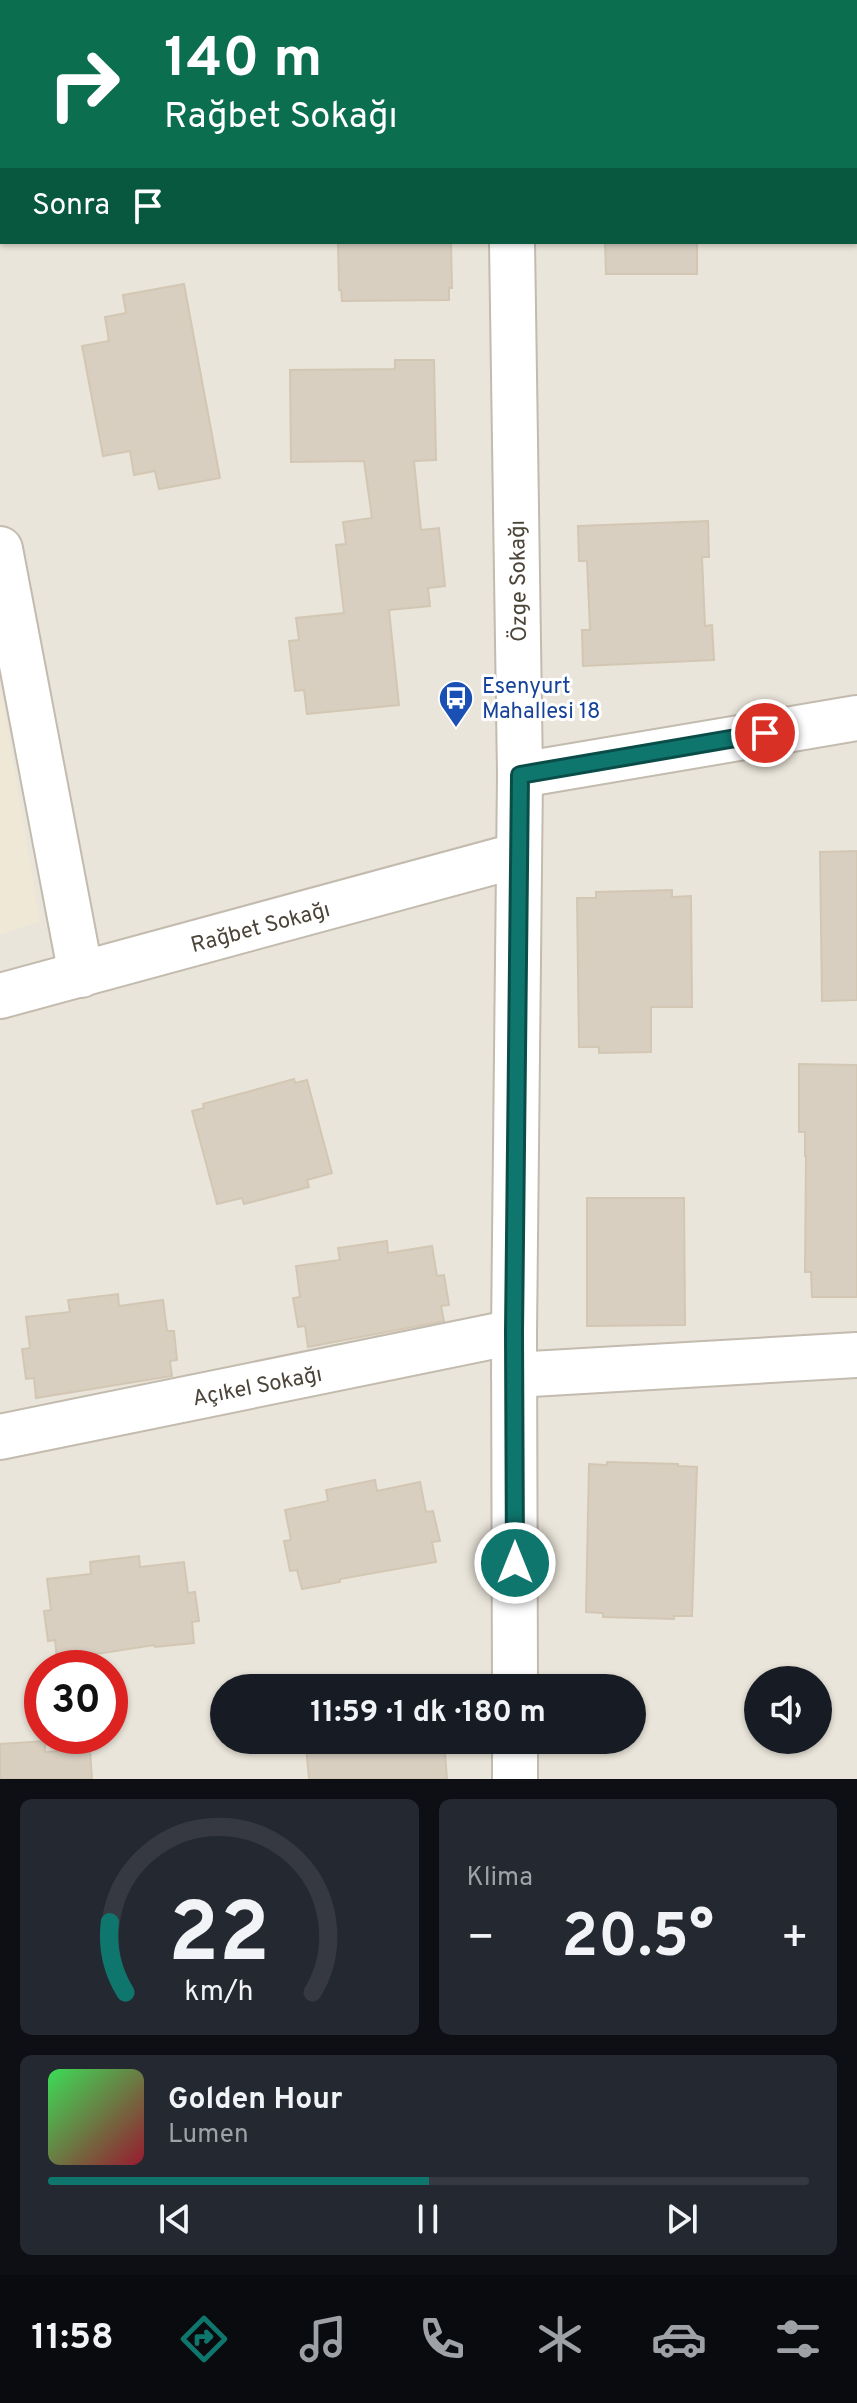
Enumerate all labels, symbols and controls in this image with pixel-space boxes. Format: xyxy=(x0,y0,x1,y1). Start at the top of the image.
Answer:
text: 140 m xyxy=(164,26,322,96)
icon: right xyxy=(32,32,136,136)
text: Rağbet Sokağı xyxy=(164,95,398,141)
icon: arrive xyxy=(126,184,170,228)
text: Sonra xyxy=(32,188,110,225)
street label: Özge Sokağı xyxy=(503,520,534,642)
place label: Esenyurt Mahallesi 18 xyxy=(482,674,601,726)
bus stop icon: Esenyurt Mahallesi 18 xyxy=(437,679,475,729)
pin xyxy=(731,699,799,767)
icon: arrive xyxy=(743,711,787,755)
street label: Rağbet Sokağı xyxy=(188,897,333,960)
street label: Açıkel Sokağı xyxy=(190,1362,325,1413)
position arrow xyxy=(473,1521,557,1605)
speed limit sign: 30 xyxy=(24,1650,128,1754)
map controls xyxy=(744,1666,832,1754)
button: sound xyxy=(744,1666,832,1754)
text: 11:59 · 1 dk · 180 m xyxy=(310,1695,546,1732)
text: Klima xyxy=(467,1862,533,1895)
text: 22 xyxy=(168,1886,270,1991)
text: 20.5° xyxy=(562,1902,714,1978)
text: − xyxy=(467,1912,495,1968)
text: + xyxy=(781,1912,809,1968)
text: km/h xyxy=(185,1975,254,2011)
text: Golden Hour xyxy=(168,2082,342,2119)
text: Lumen xyxy=(168,2119,249,2152)
icon: previous xyxy=(153,2197,197,2241)
icon: pause xyxy=(406,2197,450,2241)
icon: next xyxy=(660,2197,704,2241)
icon: directions xyxy=(176,2311,232,2367)
icon: music xyxy=(295,2311,351,2367)
icon: phone xyxy=(414,2311,470,2367)
icon: climate xyxy=(532,2311,588,2367)
icon: car xyxy=(651,2311,707,2367)
icon: filters xyxy=(770,2311,826,2367)
text: 11:58 xyxy=(31,2316,114,2362)

